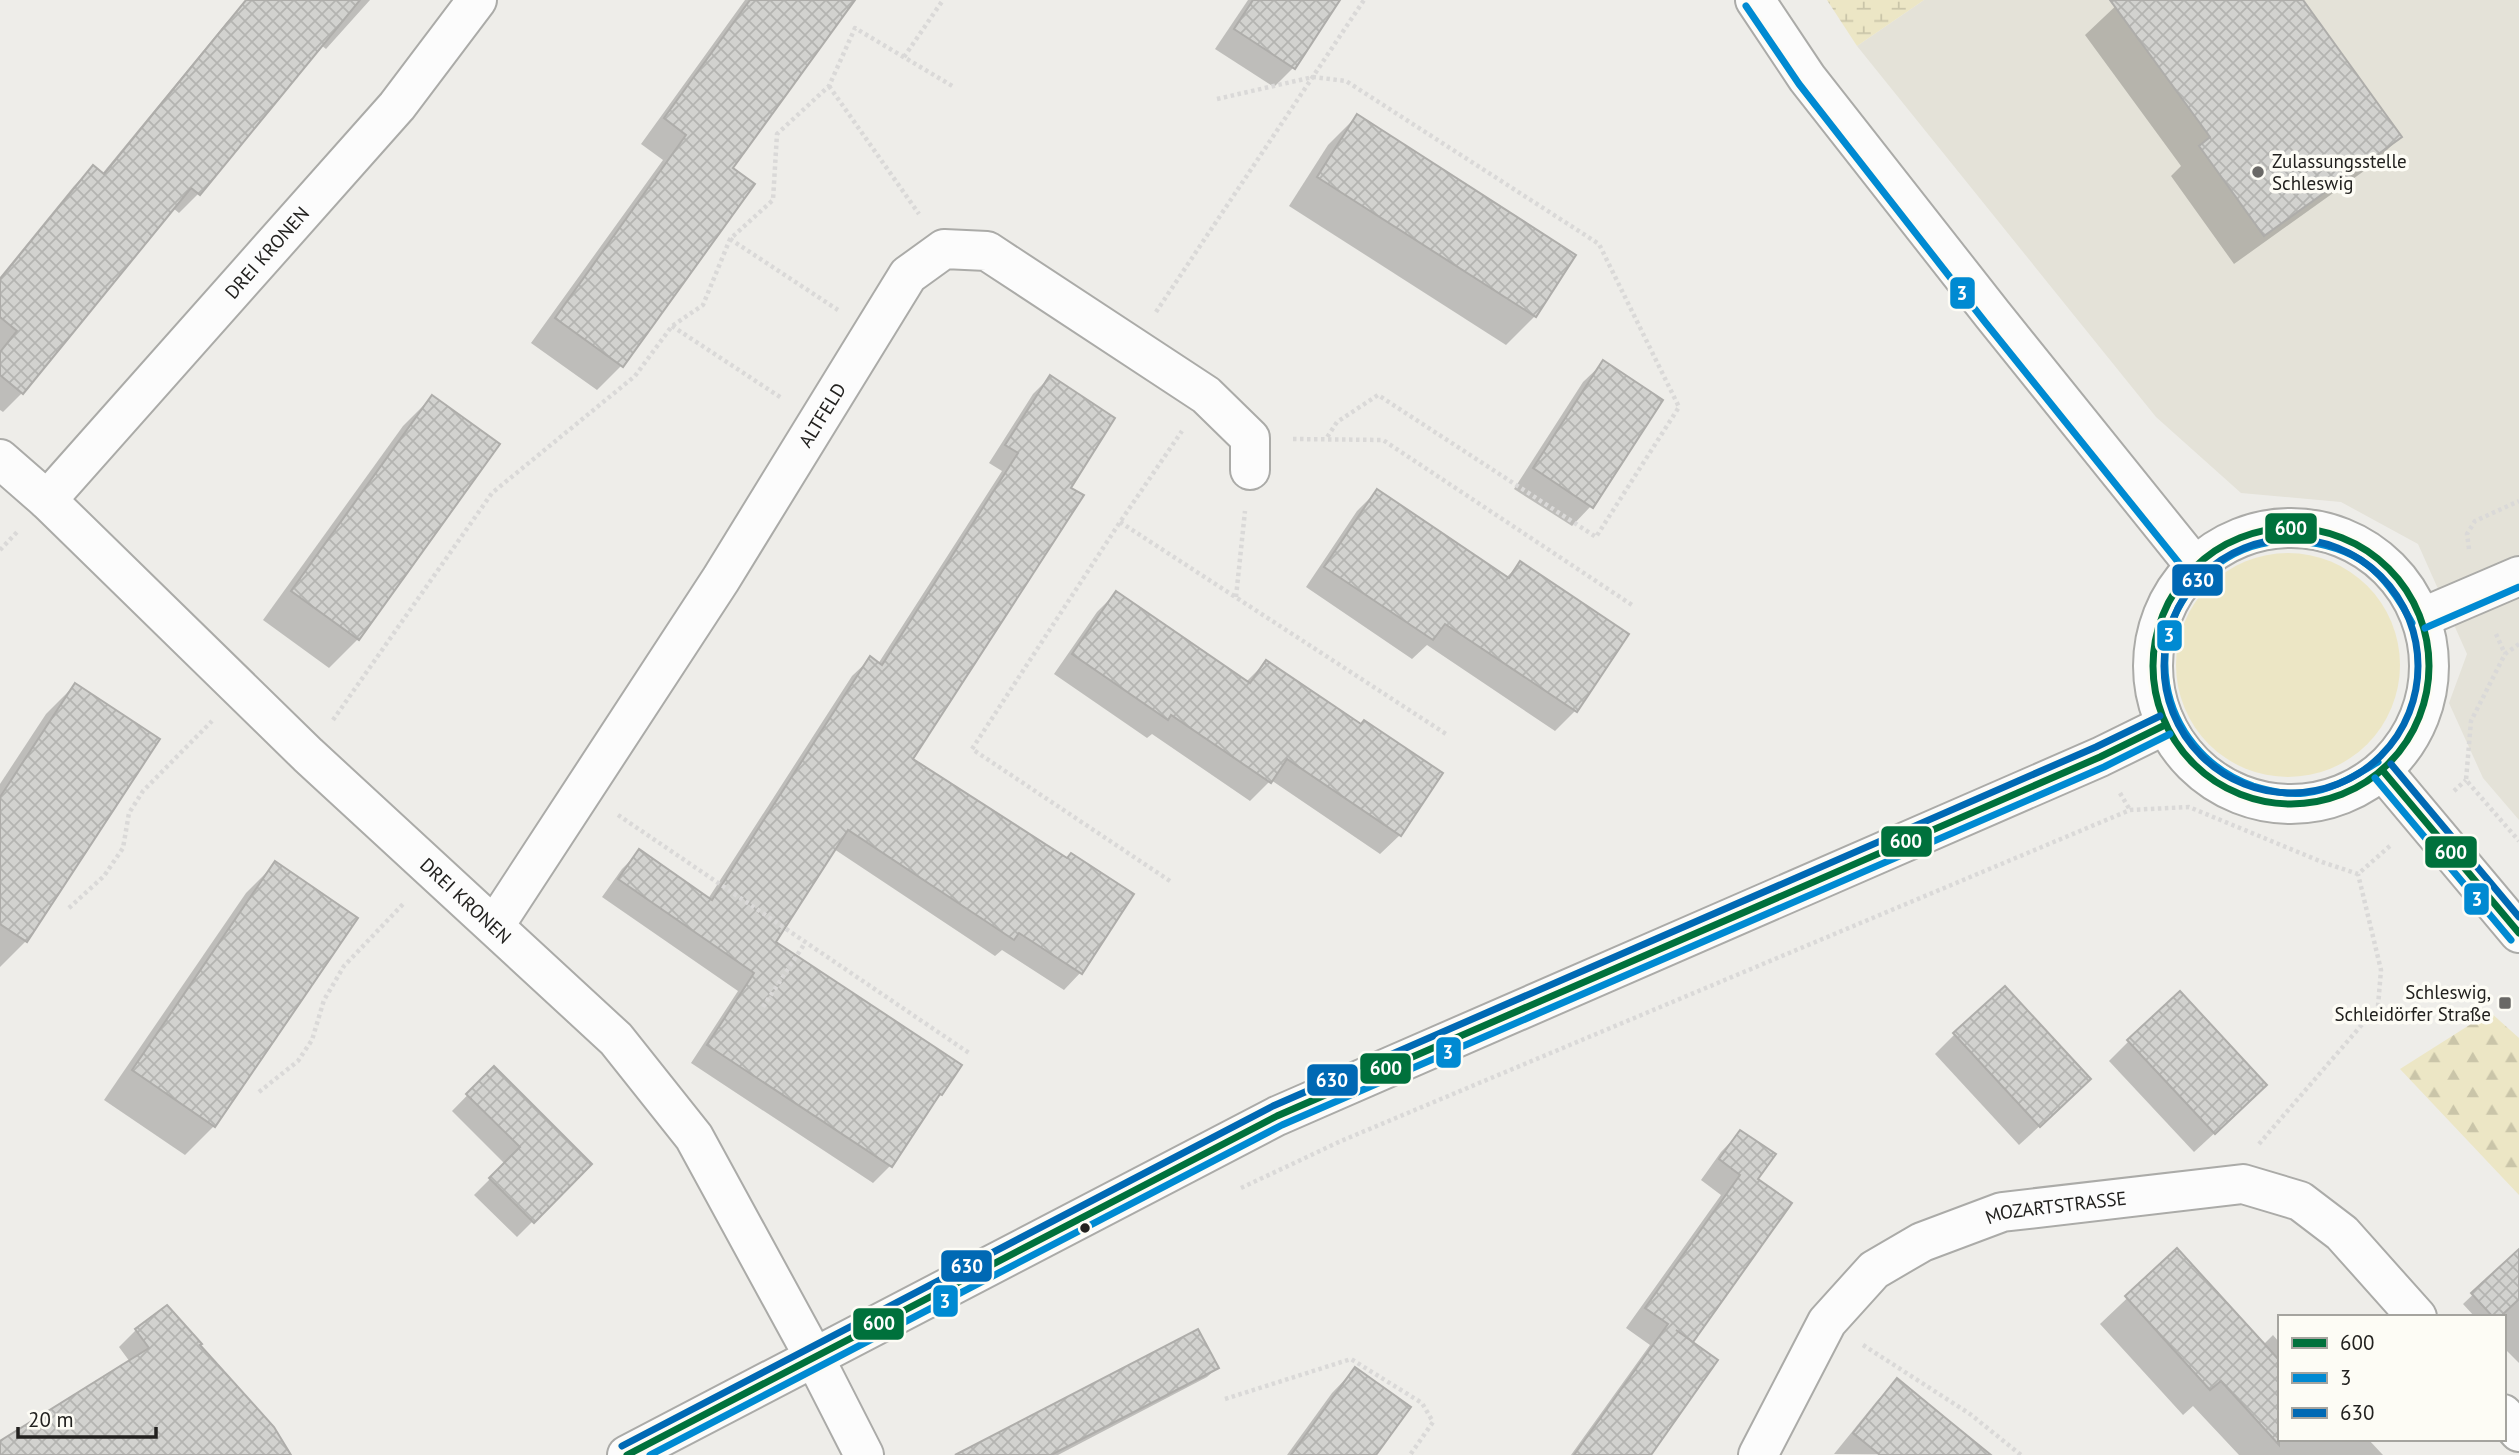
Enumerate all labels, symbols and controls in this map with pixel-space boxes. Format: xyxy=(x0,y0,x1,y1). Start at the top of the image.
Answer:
place label: Zulassungsstelle Schleswig xyxy=(2272,149,2407,195)
marker: Zulassungsstelle Schleswig xyxy=(2250,164,2266,180)
street label: DREI KRONEN xyxy=(220,201,314,304)
line badge: 3 xyxy=(1949,276,1976,310)
text: 3 xyxy=(1957,281,1967,305)
street label: ALTFELD xyxy=(793,378,851,452)
line badge: 600 xyxy=(2264,512,2318,545)
text: 600 xyxy=(2275,516,2307,540)
line badge: 630 xyxy=(2171,563,2224,597)
text: 630 xyxy=(2182,568,2214,592)
line badge: 3 xyxy=(2156,619,2183,652)
text: 3 xyxy=(2164,623,2174,647)
line badge: 600 xyxy=(1880,825,1933,858)
text: 600 xyxy=(1890,829,1922,853)
line badge: 600 xyxy=(2424,835,2478,869)
text: 600 xyxy=(2435,840,2467,864)
street label: DREI KRONEN xyxy=(415,853,516,949)
line badge: 3 xyxy=(2463,882,2490,916)
text: 3 xyxy=(2472,887,2482,911)
place label: Schleswig, Schleidörfer Straße xyxy=(2334,980,2491,1026)
marker: Schleswig, Schleidörfer Straße xyxy=(2497,995,2513,1011)
line badge: 3 xyxy=(1435,1036,1462,1069)
text: 3 xyxy=(1443,1040,1453,1064)
line badge: 600 xyxy=(1359,1052,1412,1085)
text: 600 xyxy=(1370,1056,1402,1080)
line badge: 630 xyxy=(1306,1063,1359,1097)
text: 630 xyxy=(1316,1068,1348,1092)
street label: MOZARTSTRASSE xyxy=(1982,1186,2128,1229)
unlabelled marker xyxy=(1078,1221,1092,1235)
line badge: 630 xyxy=(940,1249,993,1283)
text: 630 xyxy=(951,1254,983,1278)
line badge: 3 xyxy=(932,1284,959,1318)
text: 3 xyxy=(940,1289,950,1313)
line badge: 600 xyxy=(852,1307,905,1341)
text: 600 xyxy=(863,1311,895,1335)
legend xyxy=(2278,1315,2505,1441)
text: 600 xyxy=(2340,1329,2374,1356)
text: 3 xyxy=(2340,1364,2351,1391)
scale bar xyxy=(18,1396,156,1440)
text: 630 xyxy=(2340,1399,2374,1426)
text: 20 m xyxy=(28,1406,74,1433)

